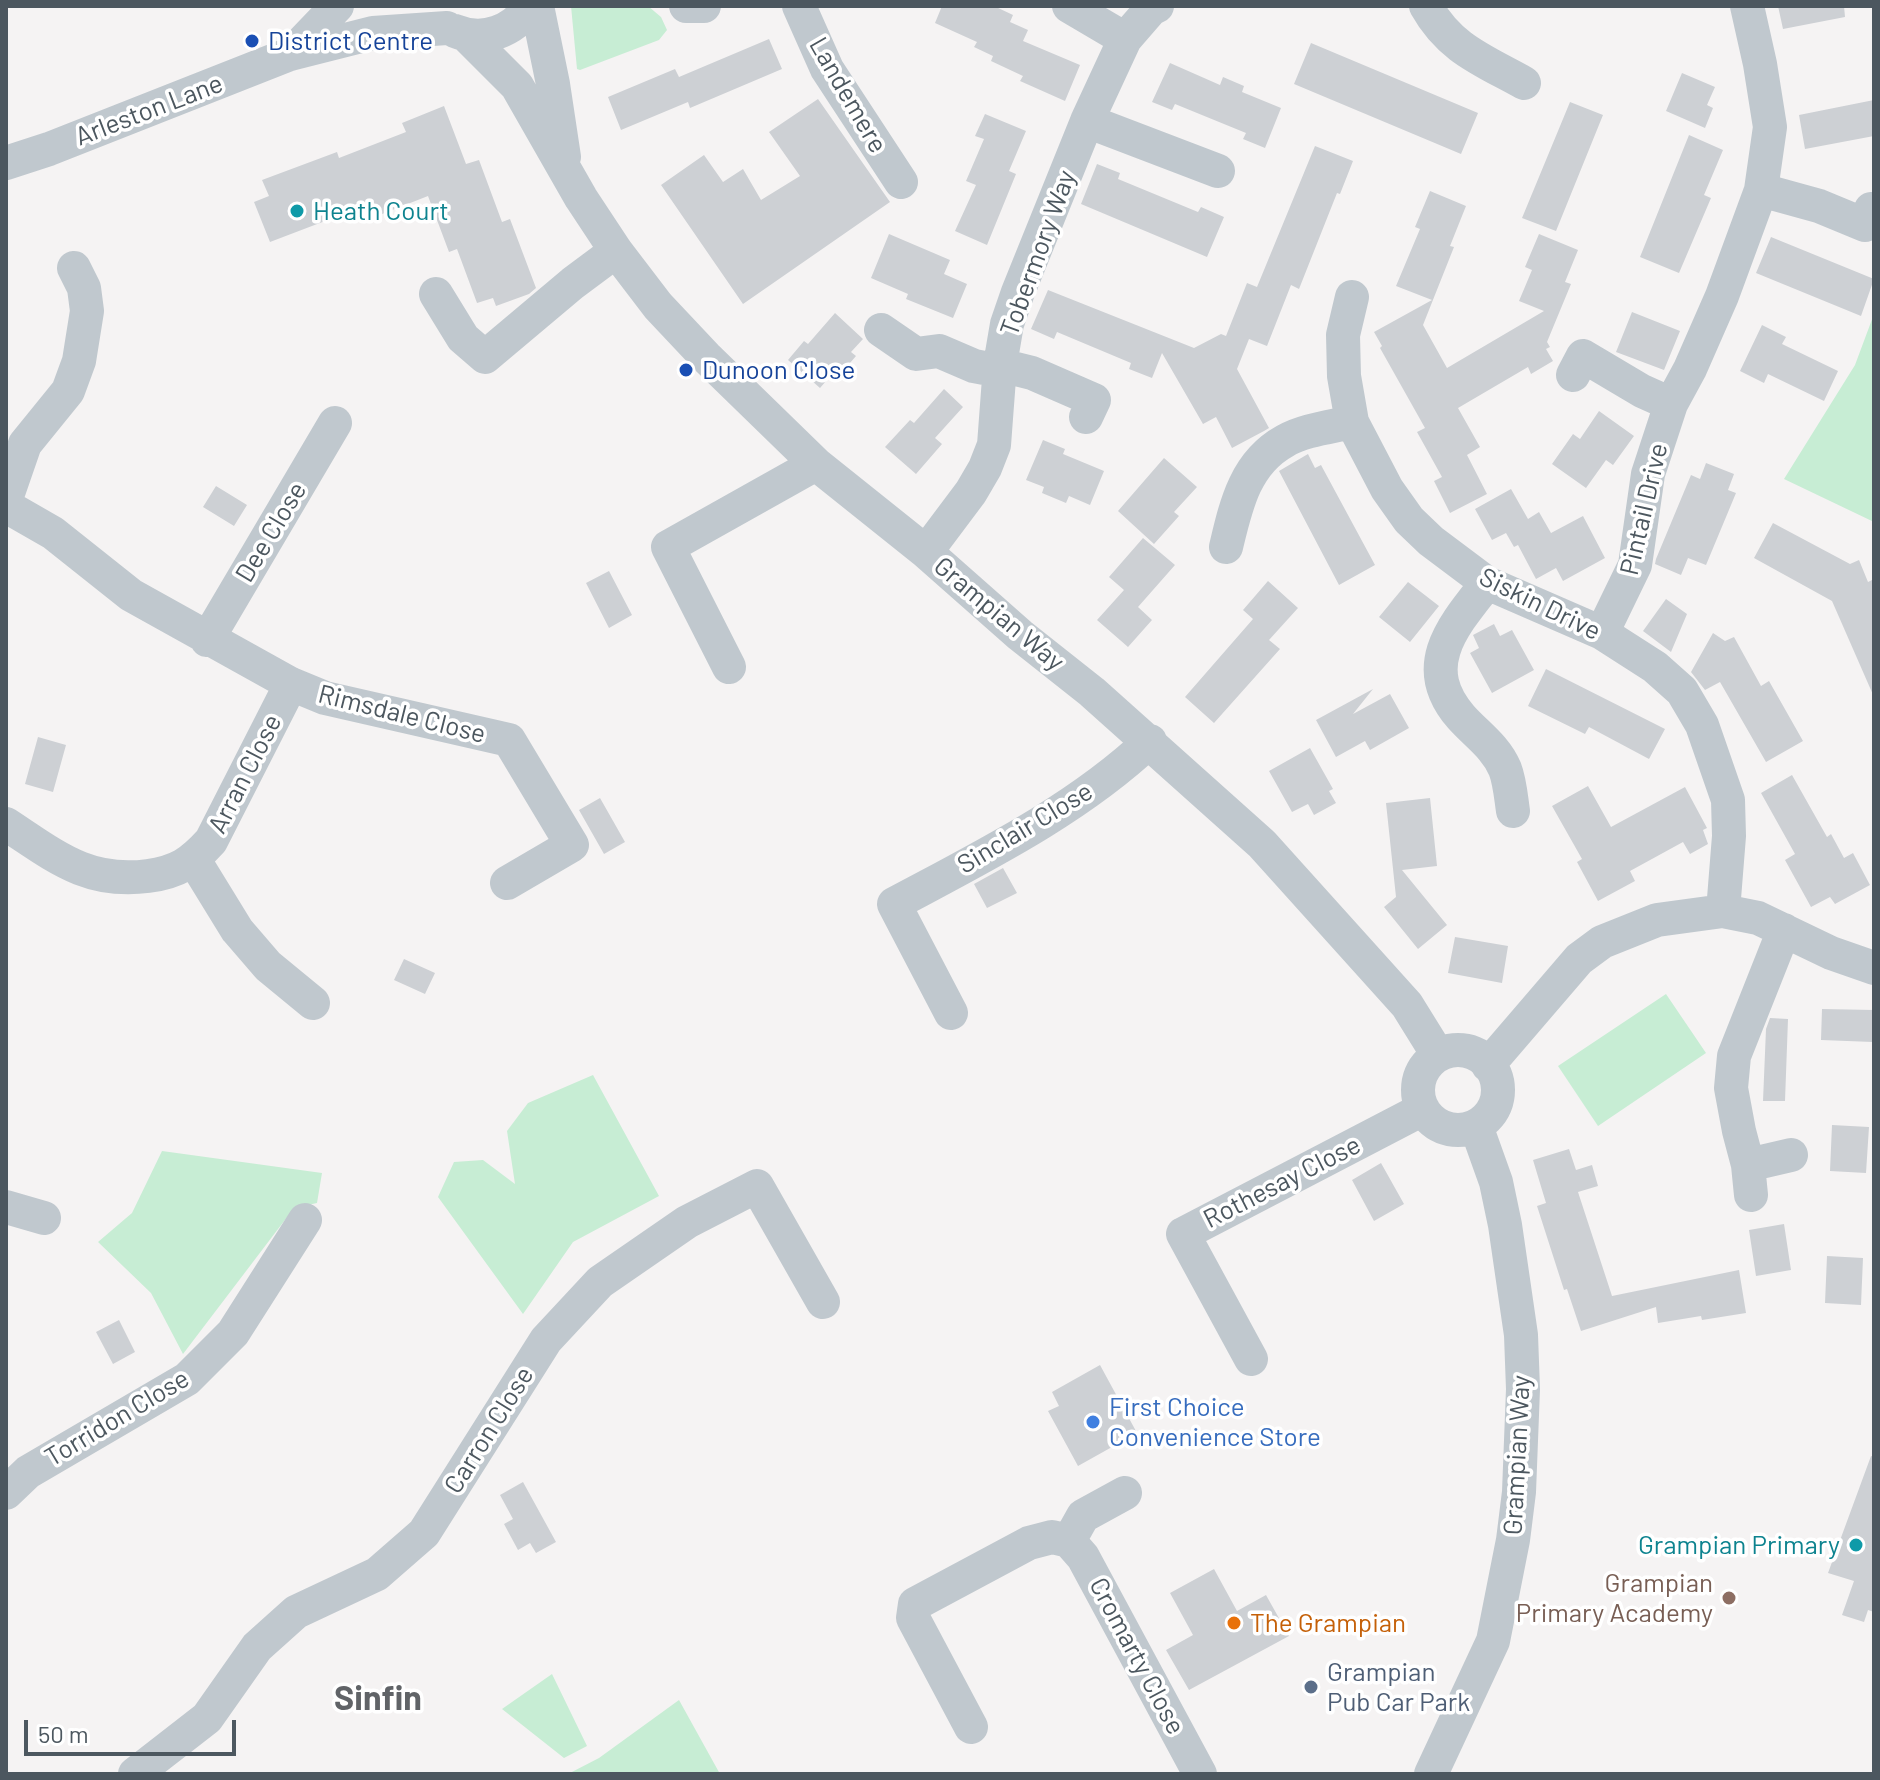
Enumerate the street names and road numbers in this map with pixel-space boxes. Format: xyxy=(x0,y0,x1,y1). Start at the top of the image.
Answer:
street label: Landemere xyxy=(802,32,894,158)
street label: Arleston Lane xyxy=(71,68,227,152)
street label: Tobermory Way xyxy=(994,166,1082,340)
street label: Pintail Drive xyxy=(1614,440,1674,578)
street label: Dee Close xyxy=(229,476,313,588)
street label: Grampian Way xyxy=(928,551,1070,677)
street label: Siskin Drive xyxy=(1474,561,1606,647)
street label: Rimsdale Close xyxy=(315,678,489,750)
street label: Arran Close xyxy=(202,709,288,839)
street label: Sinclair Close xyxy=(952,775,1098,881)
street label: Rothesay Close xyxy=(1198,1129,1366,1235)
street label: Carron Close xyxy=(438,1361,540,1499)
street label: Torridon Close xyxy=(39,1363,195,1473)
street label: Grampian Way xyxy=(1497,1374,1537,1536)
street label: Cromarty Close xyxy=(1083,1572,1191,1740)

